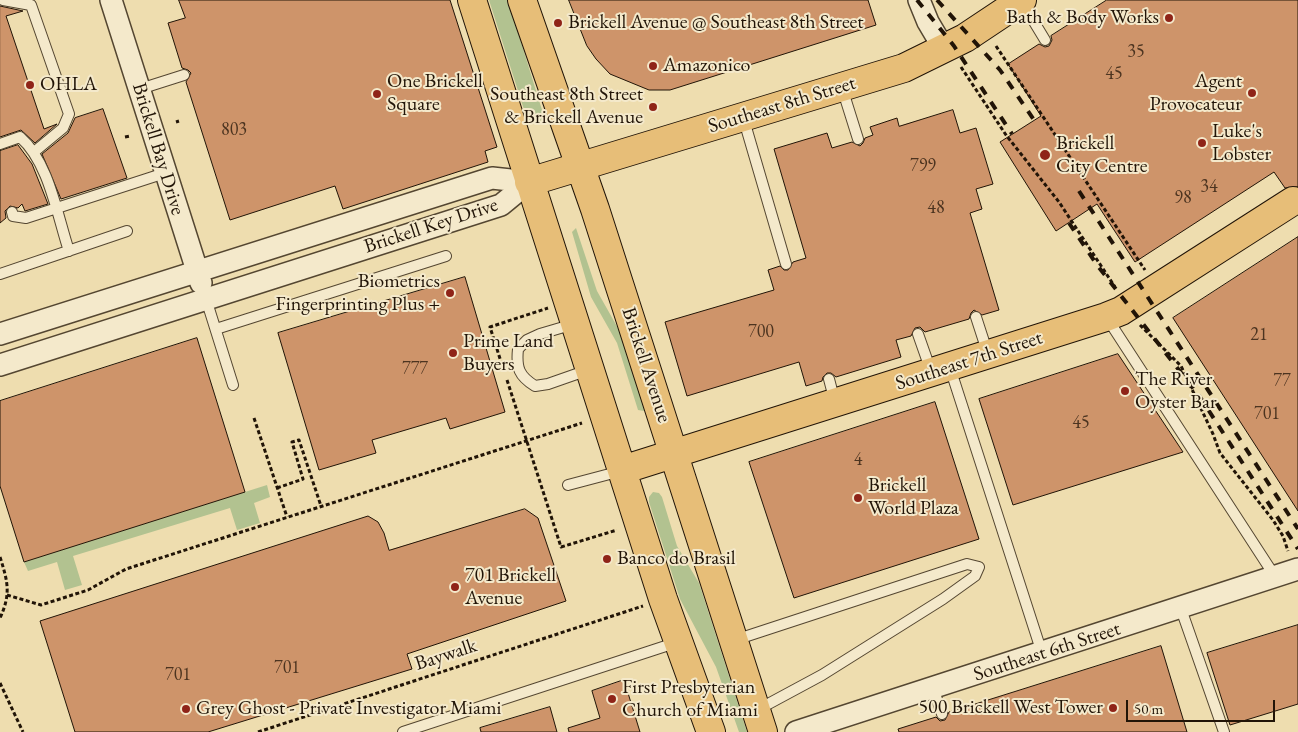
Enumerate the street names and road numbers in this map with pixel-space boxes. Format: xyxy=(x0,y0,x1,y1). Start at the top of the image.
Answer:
street label: Southeast 8th Street xyxy=(705,71,859,139)
street label: Brickell Bay Drive xyxy=(126,80,190,218)
street label: Brickell Key Drive xyxy=(361,193,501,259)
street label: Brickell Avenue xyxy=(616,304,676,426)
street label: Southeast 7th Street xyxy=(893,326,1045,396)
street label: Southeast 6th Street xyxy=(971,617,1123,687)
street label: Baywalk xyxy=(412,634,480,676)

